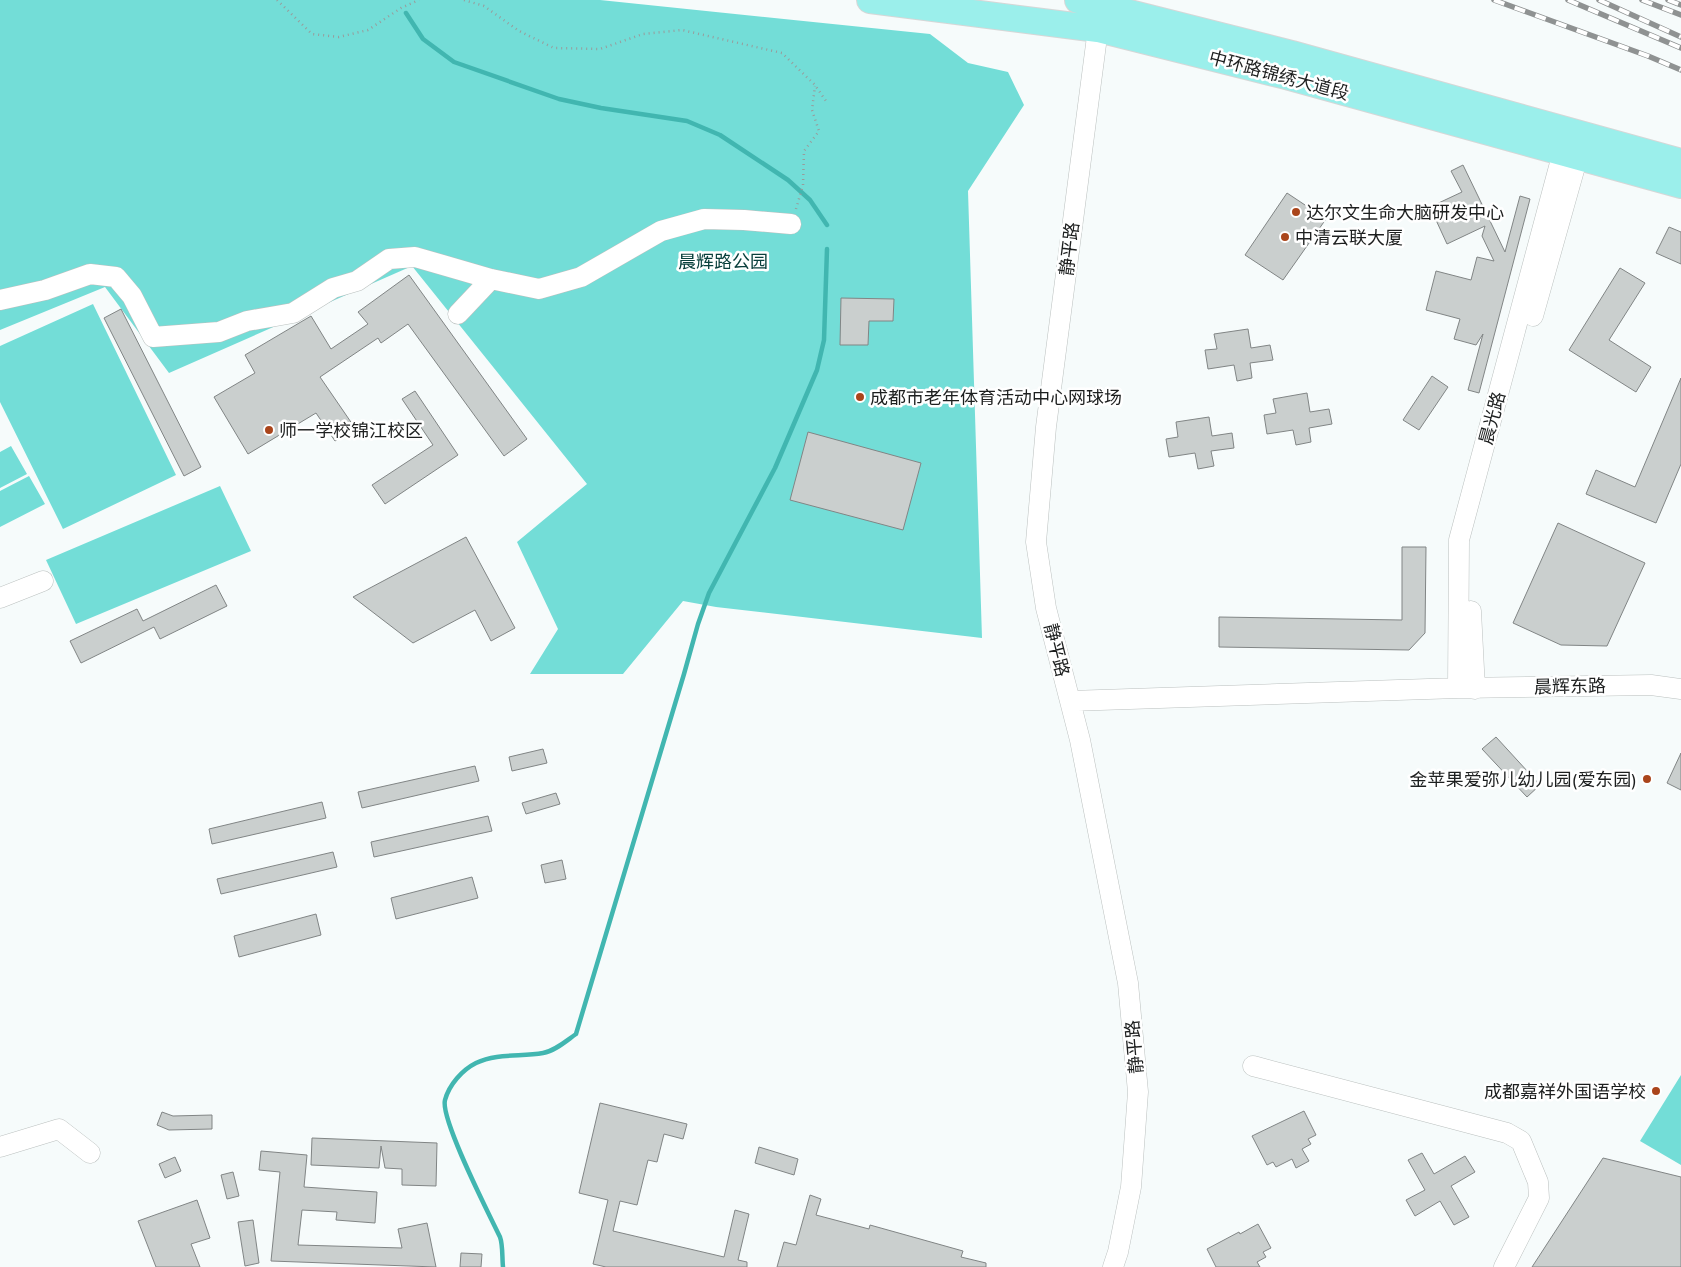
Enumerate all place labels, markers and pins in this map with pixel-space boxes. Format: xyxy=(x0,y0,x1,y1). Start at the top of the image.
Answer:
place label: 达尔文生命大脑研发中心 xyxy=(1306,201,1504,224)
marker: 达尔文生命大脑研发中心 xyxy=(1290,206,1302,218)
place label: 中清云联大厦 xyxy=(1295,226,1403,249)
marker: 中清云联大厦 xyxy=(1279,231,1291,243)
place label: 成都市老年体育活动中心网球场 xyxy=(870,386,1122,409)
marker: 成都市老年体育活动中心网球场 xyxy=(854,391,866,403)
place label: 师一学校锦江校区 xyxy=(279,419,423,442)
marker: 师一学校锦江校区 xyxy=(263,424,275,436)
place label: 金苹果爱弥儿幼儿园(爱东园) xyxy=(1410,768,1637,791)
marker: 金苹果爱弥儿幼儿园(爱东园) xyxy=(1641,773,1653,785)
place label: 成都嘉祥外国语学校 xyxy=(1484,1080,1646,1103)
marker: 成都嘉祥外国语学校 xyxy=(1650,1085,1662,1097)

